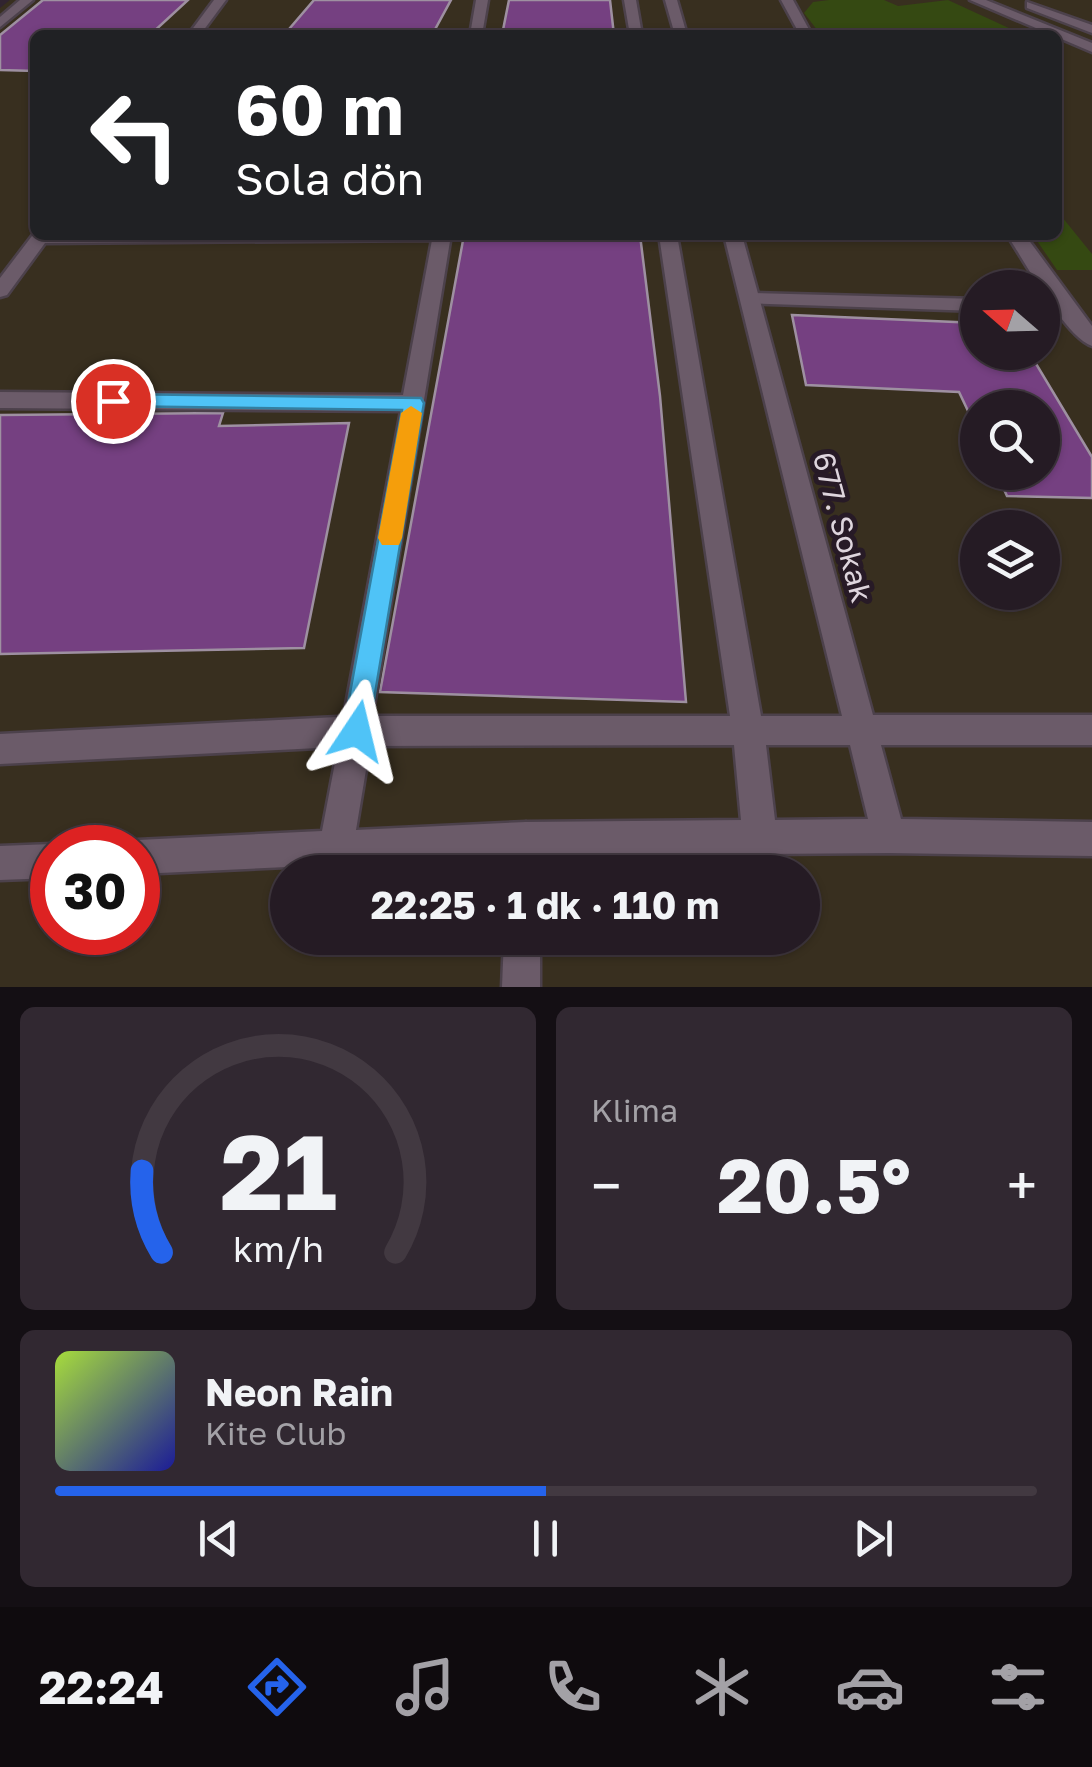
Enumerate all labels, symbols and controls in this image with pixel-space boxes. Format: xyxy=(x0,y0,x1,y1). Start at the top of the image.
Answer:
text: 60 m xyxy=(235,66,404,150)
icon: left xyxy=(70,70,200,200)
text: Sola dön xyxy=(235,151,424,205)
north arrow xyxy=(960,270,1060,370)
map controls xyxy=(960,270,1060,610)
pin xyxy=(71,359,156,444)
icon: arrive xyxy=(86,374,141,429)
button: search xyxy=(960,390,1060,490)
street label: 677. Sokak xyxy=(806,448,880,606)
button: layers xyxy=(960,510,1060,610)
position arrow xyxy=(305,679,409,783)
speed limit sign: 30 xyxy=(30,825,160,955)
text: 22:25 · 1 dk · 110 m xyxy=(371,882,719,927)
text: Klima xyxy=(591,1091,678,1129)
text: 21 xyxy=(219,1108,337,1233)
text: 20.5° xyxy=(717,1139,911,1230)
text: − xyxy=(591,1152,621,1218)
text: + xyxy=(1007,1152,1037,1218)
text: km/h xyxy=(233,1227,323,1270)
text: Neon Rain xyxy=(205,1369,393,1414)
text: Kite Club xyxy=(205,1414,346,1452)
icon: previous xyxy=(191,1511,246,1566)
icon: pause xyxy=(518,1511,573,1566)
icon: next xyxy=(846,1511,901,1566)
icon: directions xyxy=(242,1652,312,1722)
icon: music xyxy=(390,1652,460,1722)
icon: phone xyxy=(538,1652,608,1722)
icon: climate xyxy=(687,1652,757,1722)
icon: car xyxy=(835,1652,905,1722)
icon: filters xyxy=(983,1652,1053,1722)
text: 22:24 xyxy=(39,1660,164,1714)

